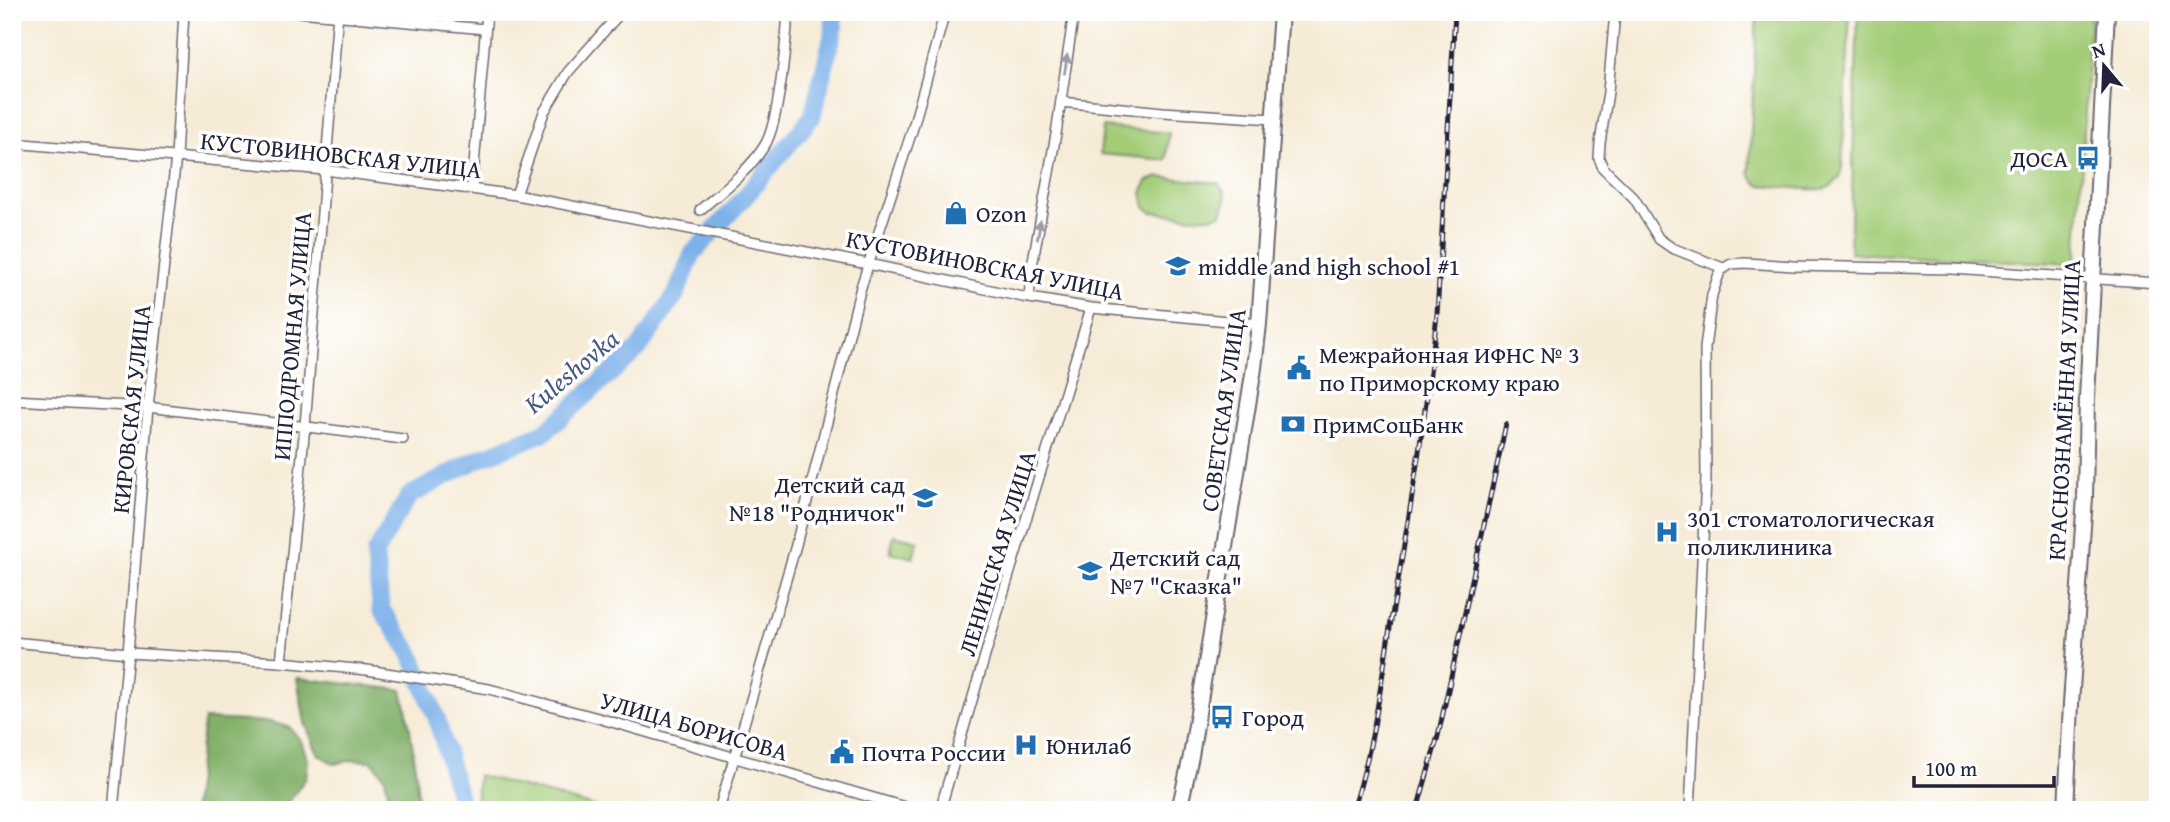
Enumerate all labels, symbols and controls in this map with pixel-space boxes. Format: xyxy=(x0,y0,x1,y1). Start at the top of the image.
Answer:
north arrow xyxy=(2068,32,2138,102)
text: N xyxy=(2088,35,2109,65)
one-way arrow xyxy=(1061,53,1072,75)
street label: КУСТОВИНОВСКАЯ УЛИЦА xyxy=(199,123,484,187)
place label: ДОСА xyxy=(2009,141,2068,176)
bus stop icon: ДОСА xyxy=(2074,144,2102,172)
place label: Ozon xyxy=(976,196,1027,231)
shop icon: Ozon xyxy=(942,199,970,227)
street label: ИППОДРОМНАЯ УЛИЦА xyxy=(264,210,320,462)
one-way arrow xyxy=(1034,219,1045,241)
street label: КУСТОВИНОВСКАЯ УЛИЦА xyxy=(843,221,1127,309)
place label: middle and high school #1 xyxy=(1198,249,1460,284)
school or university icon: middle and high school #1 xyxy=(1164,252,1192,280)
street label: КРАСНОЗНАМЁННАЯ УЛИЦА xyxy=(2039,258,2089,561)
street label: КИРОВСКАЯ УЛИЦА xyxy=(103,302,159,515)
street label: СОВЕТСКАЯ УЛИЦА xyxy=(1191,306,1255,514)
water label: Kuleshovka xyxy=(514,320,627,423)
place label: Межрайонная ИФНС № 3 по Приморскому краю xyxy=(1319,337,1580,400)
public building icon: Межрайонная ИФНС № 3 по Приморскому краю xyxy=(1285,354,1313,382)
place label: ПримСоцБанк xyxy=(1313,407,1464,442)
bank icon: ПримСоцБанк xyxy=(1279,410,1307,438)
street label: ЛЕНИНСКАЯ УЛИЦА xyxy=(949,446,1045,660)
place label: Детский сад №18 "Родничок" xyxy=(729,467,905,530)
school or university icon: Детский сад №18 "Родничок" xyxy=(911,484,939,512)
place label: 301 стоматологическая поликлиника xyxy=(1687,501,1935,564)
hospital icon: 301 стоматологическая поликлиника xyxy=(1653,518,1681,546)
place label: Детский сад №7 "Сказка" xyxy=(1109,540,1242,603)
school or university icon: Детский сад №7 "Сказка" xyxy=(1076,557,1104,585)
street label: УЛИЦА БОРИСОВА xyxy=(596,682,793,770)
place label: Город xyxy=(1242,700,1304,735)
bus stop icon: Город xyxy=(1208,703,1236,731)
place label: Юнилаб xyxy=(1046,728,1132,763)
hospital icon: Юнилаб xyxy=(1012,731,1040,759)
place label: Почта России xyxy=(862,735,1006,770)
public building icon: Почта России xyxy=(828,738,856,766)
scale bar xyxy=(1914,745,2054,789)
text: 100 m xyxy=(1925,753,1977,784)

